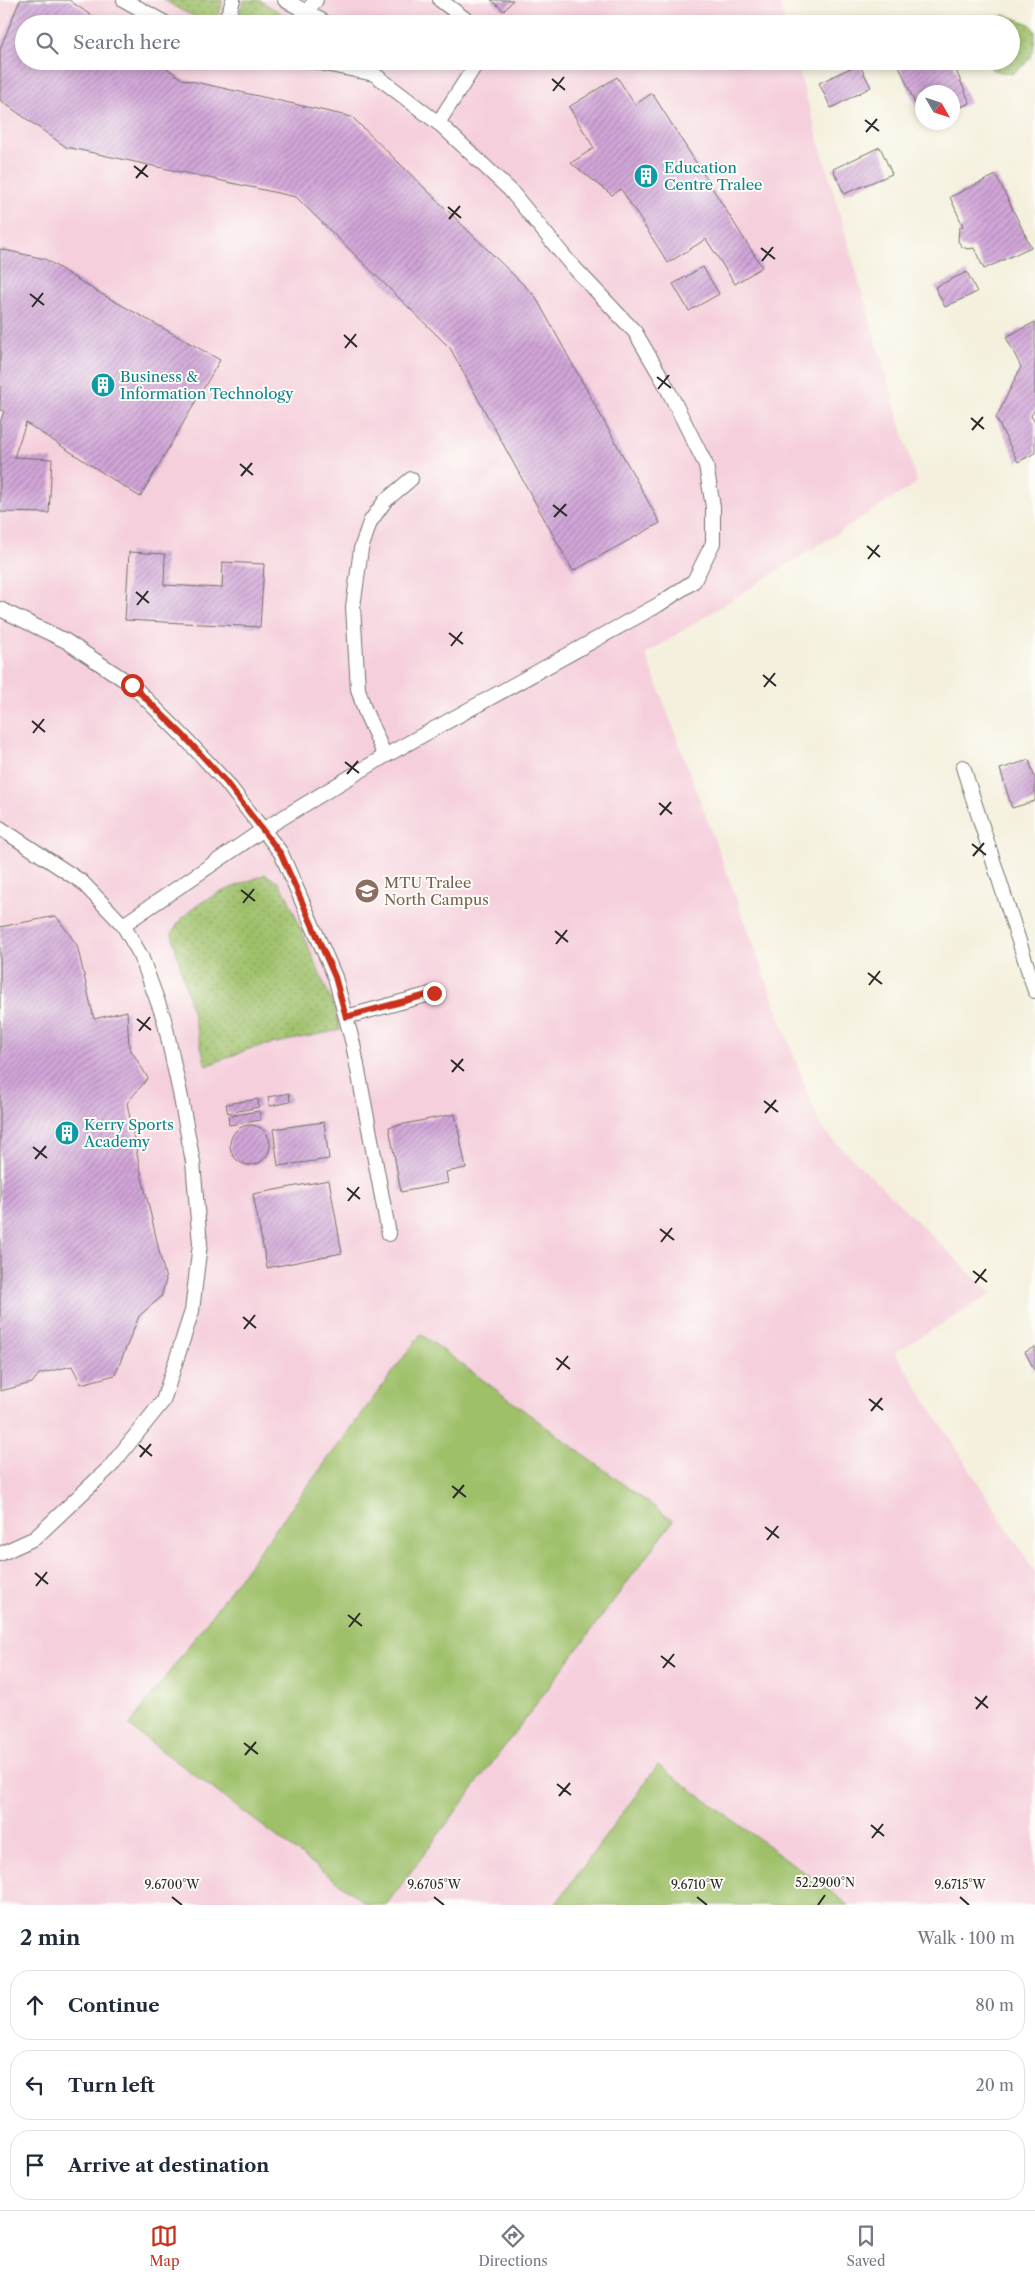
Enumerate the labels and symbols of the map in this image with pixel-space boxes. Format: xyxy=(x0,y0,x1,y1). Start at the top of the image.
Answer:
north arrow xyxy=(915,85,960,130)
place label: Education Centre Tralee xyxy=(664,158,763,194)
building icon: Education Centre Tralee xyxy=(633,163,659,189)
place label: Business & Information Technology xyxy=(120,367,294,403)
building icon: Business & Information Technology xyxy=(90,372,116,398)
route start xyxy=(121,674,144,697)
place label: MTU Tralee North Campus xyxy=(384,873,489,909)
school or university icon: MTU Tralee North Campus xyxy=(354,878,380,904)
route end xyxy=(423,982,446,1005)
place label: Kerry Sports Academy xyxy=(83,1115,174,1151)
building icon: Kerry Sports Academy xyxy=(54,1120,80,1146)
text: 52.2900°N xyxy=(795,1875,855,1890)
text: 9.6700°W xyxy=(145,1877,200,1892)
text: 9.6705°W xyxy=(407,1877,462,1892)
text: 9.6710°W xyxy=(671,1877,724,1892)
text: 9.6715°W xyxy=(934,1877,986,1892)

